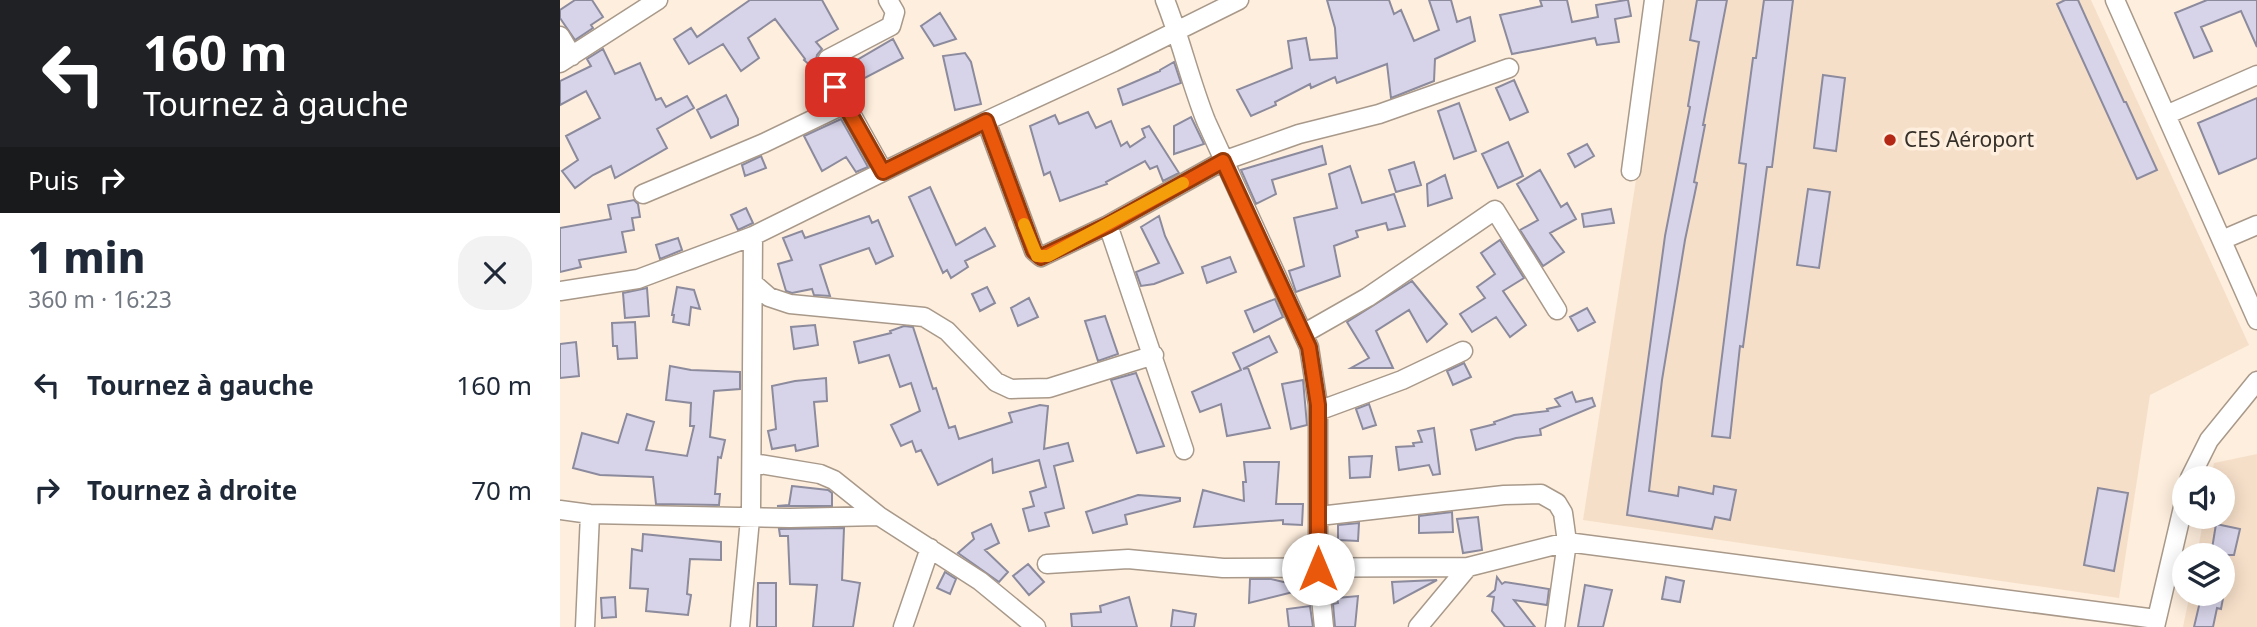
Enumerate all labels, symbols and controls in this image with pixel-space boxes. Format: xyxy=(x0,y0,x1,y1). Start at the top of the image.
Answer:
text: 160 m xyxy=(143,19,288,85)
icon: left xyxy=(28,28,119,119)
pin xyxy=(805,57,865,117)
icon: arrive xyxy=(816,68,854,106)
text: Tournez à gauche xyxy=(143,82,409,125)
place label: CES Aéroport xyxy=(1904,125,2034,153)
marker: CES Aéroport xyxy=(1882,132,1898,148)
icon: right xyxy=(93,161,131,199)
text: Puis xyxy=(28,162,79,198)
text: 1 min xyxy=(28,228,145,285)
button: close xyxy=(458,236,532,310)
text: 360 m · 16:23 xyxy=(28,283,172,315)
icon: left xyxy=(28,366,66,404)
text: Tournez à gauche xyxy=(87,367,314,403)
text: 160 m xyxy=(456,367,532,403)
map controls xyxy=(2172,466,2235,606)
button: sound xyxy=(2172,466,2235,529)
icon: right xyxy=(28,471,66,509)
text: Tournez à droite xyxy=(87,472,297,508)
text: 70 m xyxy=(471,472,532,508)
position arrow xyxy=(1281,532,1355,606)
button: layers xyxy=(2172,543,2235,606)

